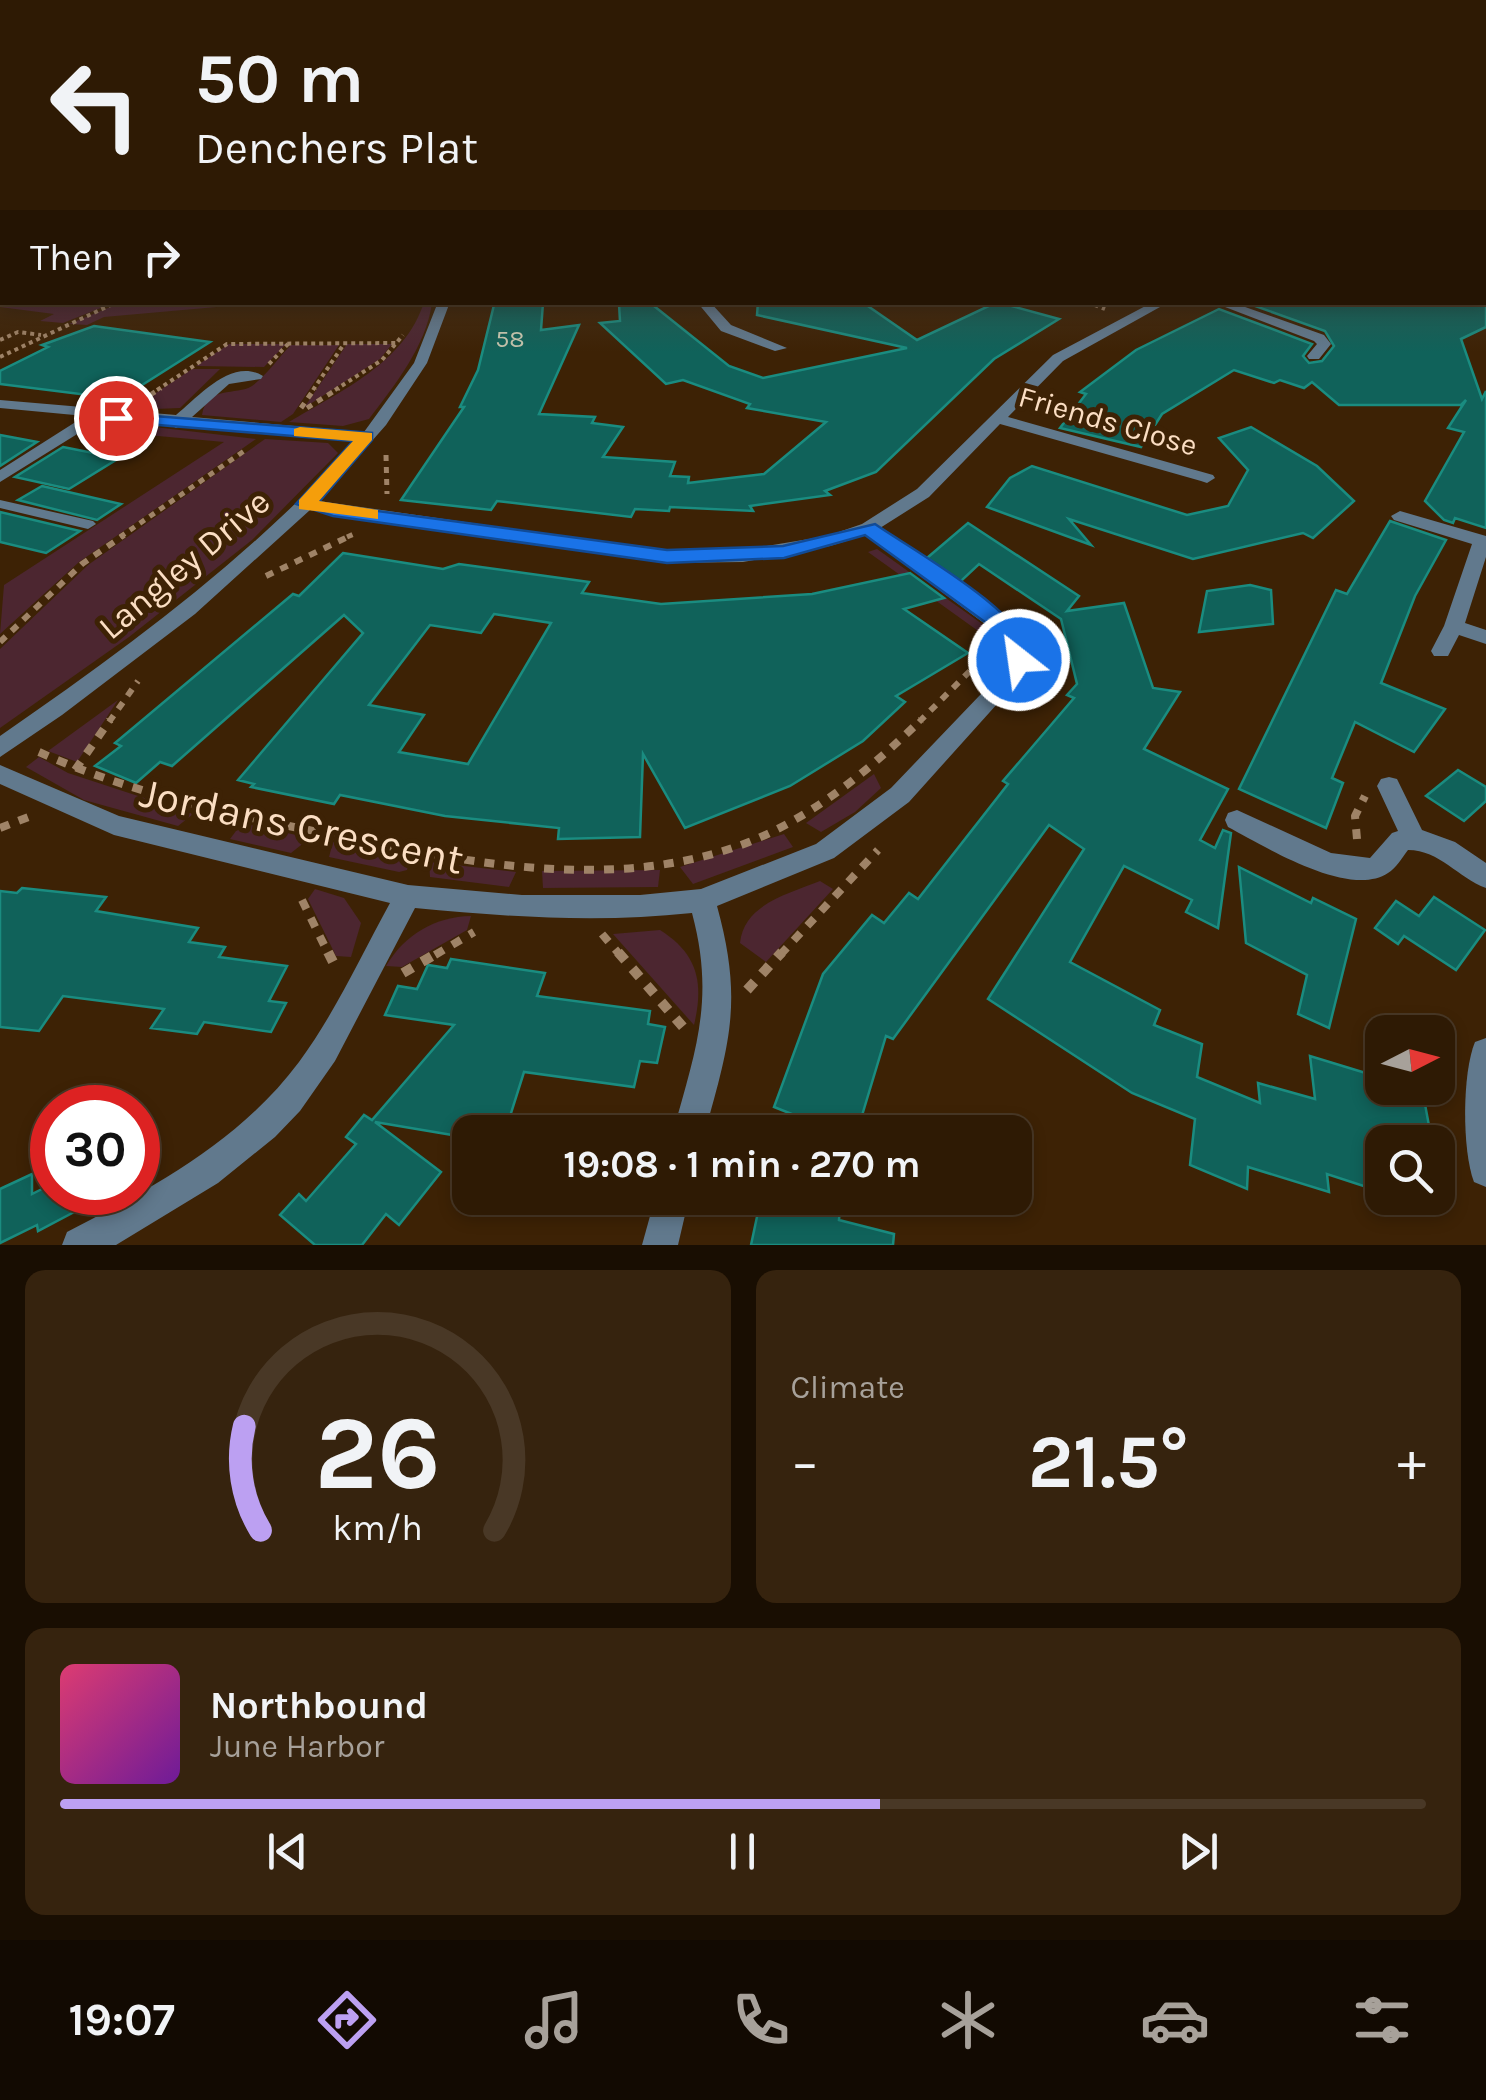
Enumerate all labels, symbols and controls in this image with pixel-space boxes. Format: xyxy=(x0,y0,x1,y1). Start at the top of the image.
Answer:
text: 50 m xyxy=(195,38,364,120)
icon: left xyxy=(30,40,160,170)
text: Denchers Plat xyxy=(195,122,478,174)
icon: right xyxy=(134,230,189,285)
text: Then xyxy=(30,235,114,280)
house number: 58 xyxy=(495,324,525,353)
pin xyxy=(74,376,159,461)
street label: Friends Close xyxy=(1015,378,1201,464)
icon: arrive xyxy=(89,391,144,446)
street label: Langley Drive xyxy=(90,481,278,648)
position arrow xyxy=(967,608,1071,712)
street label: Jordans Crescent xyxy=(135,767,468,885)
north arrow xyxy=(1365,1015,1455,1105)
map controls xyxy=(1365,1015,1455,1215)
speed limit sign: 30 xyxy=(30,1085,160,1215)
button: search xyxy=(1365,1125,1455,1215)
text: 19:08 · 1 min · 270 m xyxy=(563,1142,921,1187)
text: Climate xyxy=(791,1369,905,1406)
text: 26 xyxy=(315,1393,441,1514)
text: 21.5° xyxy=(1028,1418,1189,1506)
text: − xyxy=(791,1430,819,1494)
text: + xyxy=(1397,1430,1426,1494)
text: km/h xyxy=(332,1507,423,1549)
text: Northbound xyxy=(210,1683,428,1728)
text: June Harbor xyxy=(210,1728,384,1765)
icon: previous xyxy=(260,1824,315,1879)
icon: pause xyxy=(715,1824,770,1879)
icon: next xyxy=(1171,1824,1226,1879)
icon: directions xyxy=(312,1985,382,2055)
icon: music xyxy=(519,1985,589,2055)
icon: phone xyxy=(726,1985,796,2055)
icon: climate xyxy=(933,1985,1003,2055)
icon: car xyxy=(1140,1985,1210,2055)
icon: filters xyxy=(1347,1985,1417,2055)
text: 19:07 xyxy=(69,1994,175,2046)

